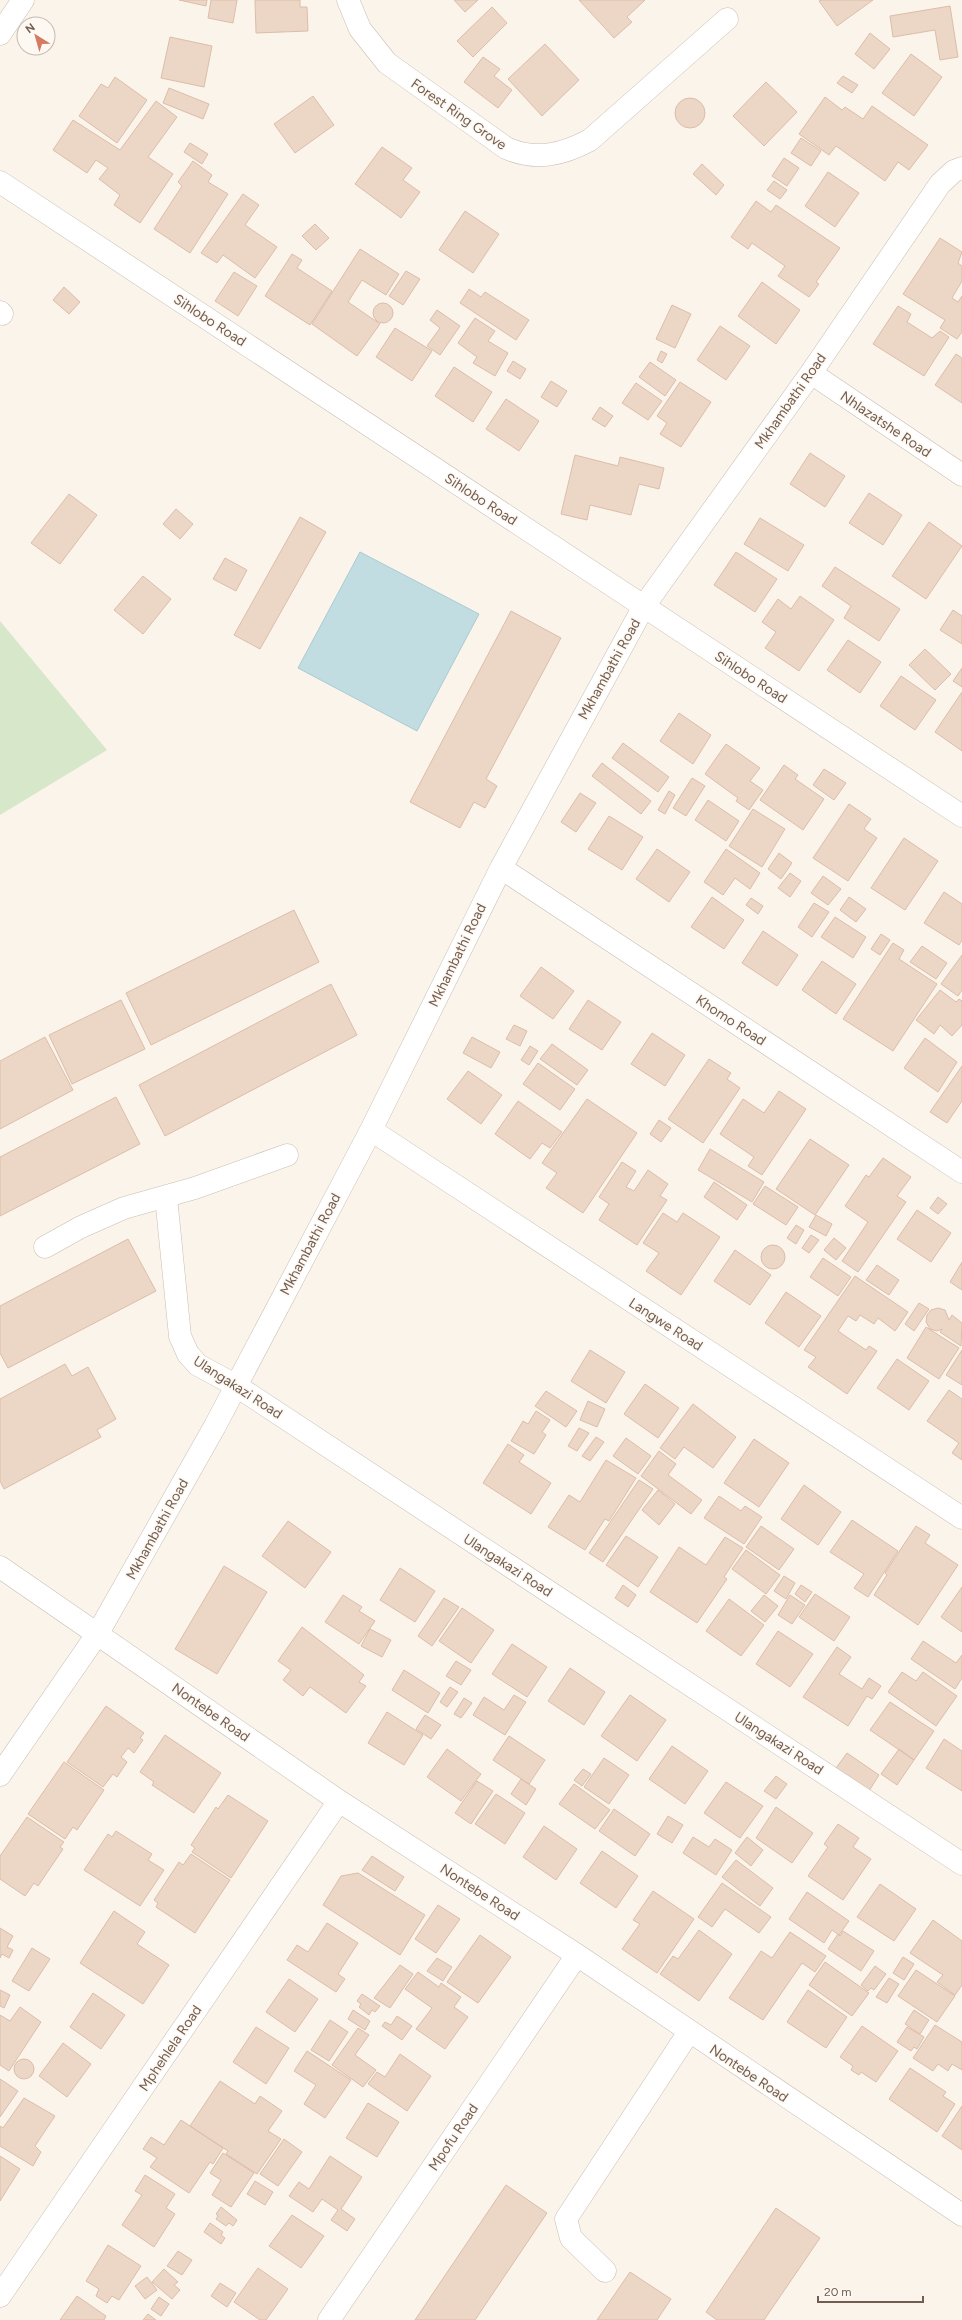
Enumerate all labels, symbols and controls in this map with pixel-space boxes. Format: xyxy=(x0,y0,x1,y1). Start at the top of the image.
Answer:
north arrow xyxy=(16,16,56,56)
text: N xyxy=(23,21,38,36)
street label: Forest Ring Grove xyxy=(408,75,510,154)
street label: Sihlobo Road xyxy=(170,291,249,350)
street label: Mkhambathi Road xyxy=(751,350,830,452)
street label: Nhlazatshe Road xyxy=(837,388,934,461)
street label: Sihlobo Road xyxy=(441,470,520,529)
street label: Mkhambathi Road xyxy=(575,616,644,723)
street label: Sihlobo Road xyxy=(711,648,790,707)
street label: Mkhambathi Road xyxy=(425,901,490,1010)
street label: Khomo Road xyxy=(692,991,769,1049)
street label: Mkhambathi Road xyxy=(276,1190,344,1298)
street label: Langwe Road xyxy=(626,1294,706,1355)
street label: Ulangakazi Road xyxy=(190,1352,285,1423)
street label: Mkhambathi Road xyxy=(123,1476,192,1583)
street label: Ulangakazi Road xyxy=(460,1530,555,1601)
street label: Nontebe Road xyxy=(168,1679,253,1746)
street label: Ulangakazi Road xyxy=(731,1708,826,1779)
street label: Nontebe Road xyxy=(437,1860,523,1924)
street label: Mphehlela Road xyxy=(135,2002,205,2094)
street label: Nontebe Road xyxy=(706,2041,791,2106)
street label: Mpofu Road xyxy=(425,2101,482,2174)
scale bar xyxy=(818,2278,923,2304)
text: 20 m xyxy=(824,2285,852,2299)

